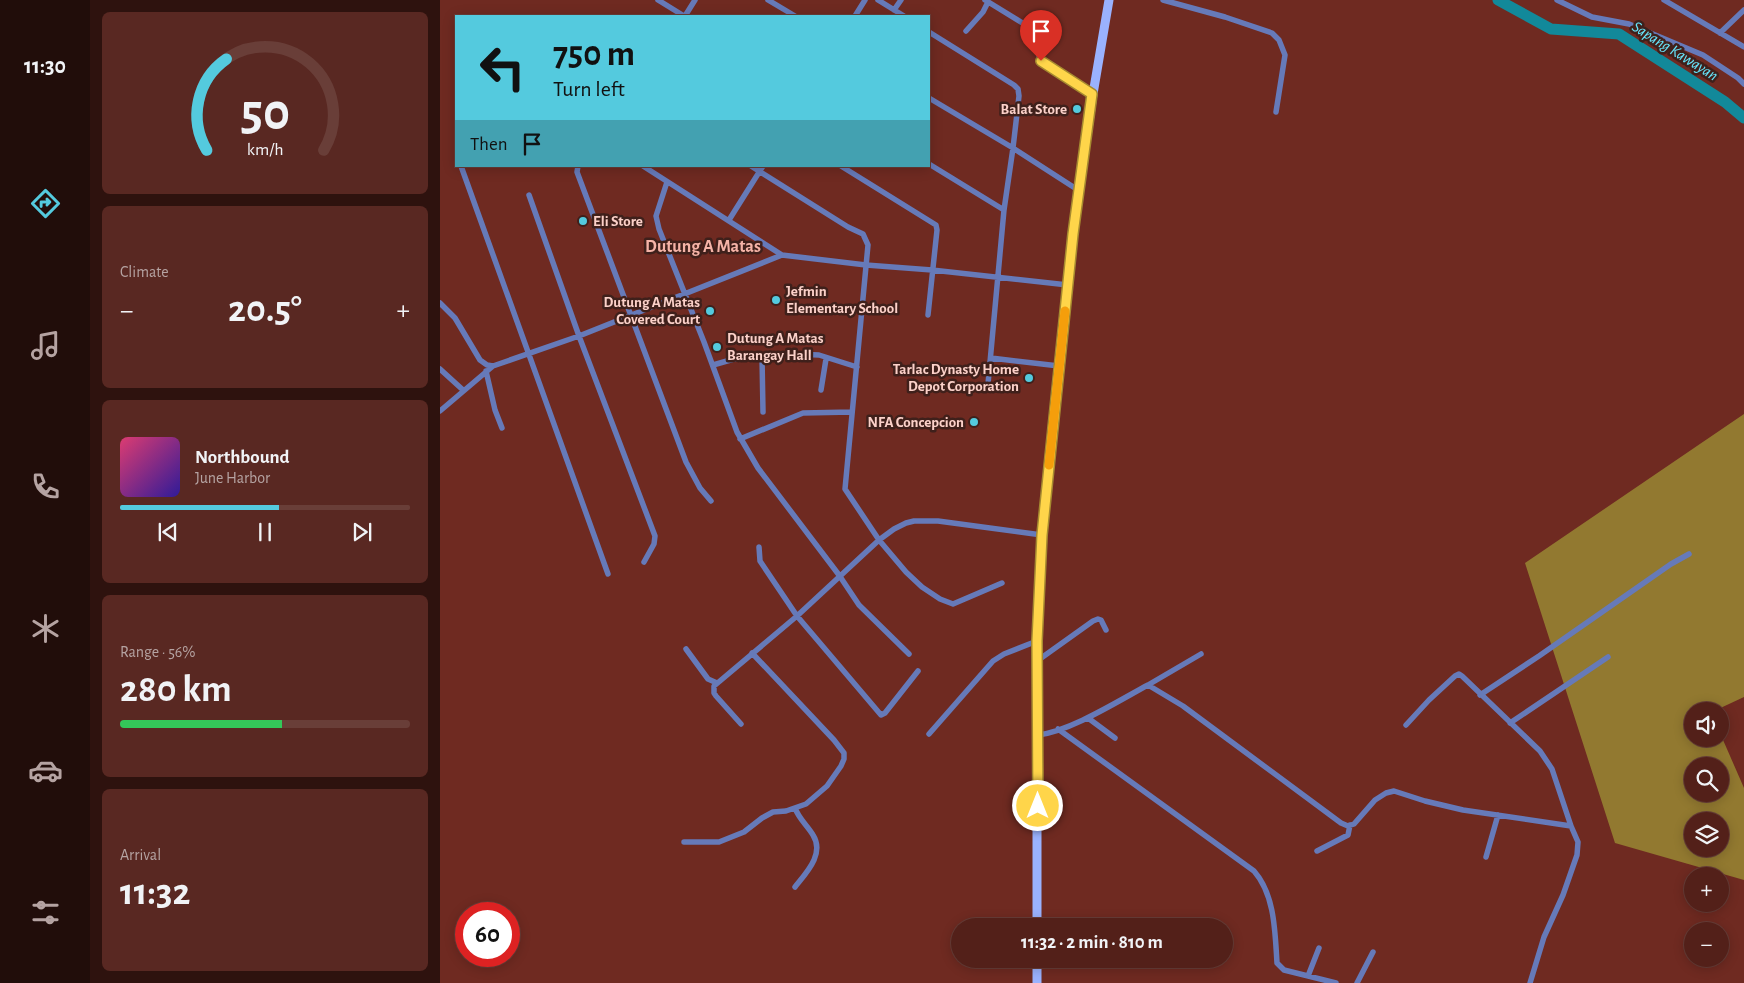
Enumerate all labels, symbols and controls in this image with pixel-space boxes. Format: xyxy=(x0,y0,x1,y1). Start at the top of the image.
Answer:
pin xyxy=(1020,10,1062,61)
icon: arrive xyxy=(1027,17,1055,45)
water label: Sapang Kawayan xyxy=(1629,18,1721,85)
icon: left xyxy=(470,35,535,100)
text: 750 m xyxy=(553,37,635,72)
text: 11:30 xyxy=(24,55,66,77)
text: Turn left xyxy=(553,78,625,100)
text: 50 xyxy=(240,87,290,139)
place label: Balat Store xyxy=(1001,102,1067,117)
marker: Balat Store xyxy=(1071,103,1083,115)
icon: arrive xyxy=(518,130,546,158)
text: Then xyxy=(470,135,508,154)
text: km/h xyxy=(247,141,283,159)
icon: directions xyxy=(28,186,63,221)
place label: Eli Store xyxy=(593,214,643,229)
marker: Eli Store xyxy=(577,215,589,227)
district label: Dutung A Matas xyxy=(645,238,761,256)
text: Climate xyxy=(120,264,169,280)
place label: Jefmin Elementary School xyxy=(786,284,898,316)
text: 20.5° xyxy=(228,291,302,329)
marker: Jefmin Elementary School xyxy=(770,294,782,306)
place label: Dutung A Matas Covered Court xyxy=(604,295,700,327)
text: − xyxy=(120,297,133,325)
text: + xyxy=(397,297,410,325)
marker: Dutung A Matas Covered Court xyxy=(704,305,716,317)
icon: music xyxy=(28,328,63,363)
place label: Dutung A Matas Barangay Hall xyxy=(727,331,824,363)
marker: Dutung A Matas Barangay Hall xyxy=(711,341,723,353)
place label: Tarlac Dynasty Home Depot Corporation xyxy=(893,362,1019,394)
marker: Tarlac Dynasty Home Depot Corporation xyxy=(1023,372,1035,384)
place label: NFA Concepcion xyxy=(868,415,964,430)
marker: NFA Concepcion xyxy=(968,416,980,428)
text: Northbound xyxy=(195,448,290,467)
icon: phone xyxy=(28,469,63,504)
text: June Harbor xyxy=(195,470,270,486)
icon: previous xyxy=(154,518,182,546)
icon: pause xyxy=(251,518,279,546)
icon: next xyxy=(348,518,376,546)
icon: climate xyxy=(28,611,63,646)
text: Range · 56% xyxy=(120,644,196,660)
text: 280 km xyxy=(120,671,232,709)
map controls xyxy=(1684,702,1729,967)
button: sound xyxy=(1684,702,1729,747)
icon: car xyxy=(28,753,63,788)
button: search xyxy=(1684,757,1729,802)
position arrow xyxy=(1011,779,1063,831)
button: layers xyxy=(1684,812,1729,857)
text: Arrival xyxy=(120,847,161,863)
button: + xyxy=(1684,867,1729,912)
text: 11:32 xyxy=(120,874,190,912)
icon: filters xyxy=(28,895,63,930)
speed limit sign: 60 xyxy=(455,902,520,967)
button: − xyxy=(1684,922,1729,967)
text: 11:32 · 2 min · 810 m xyxy=(1021,933,1163,952)

